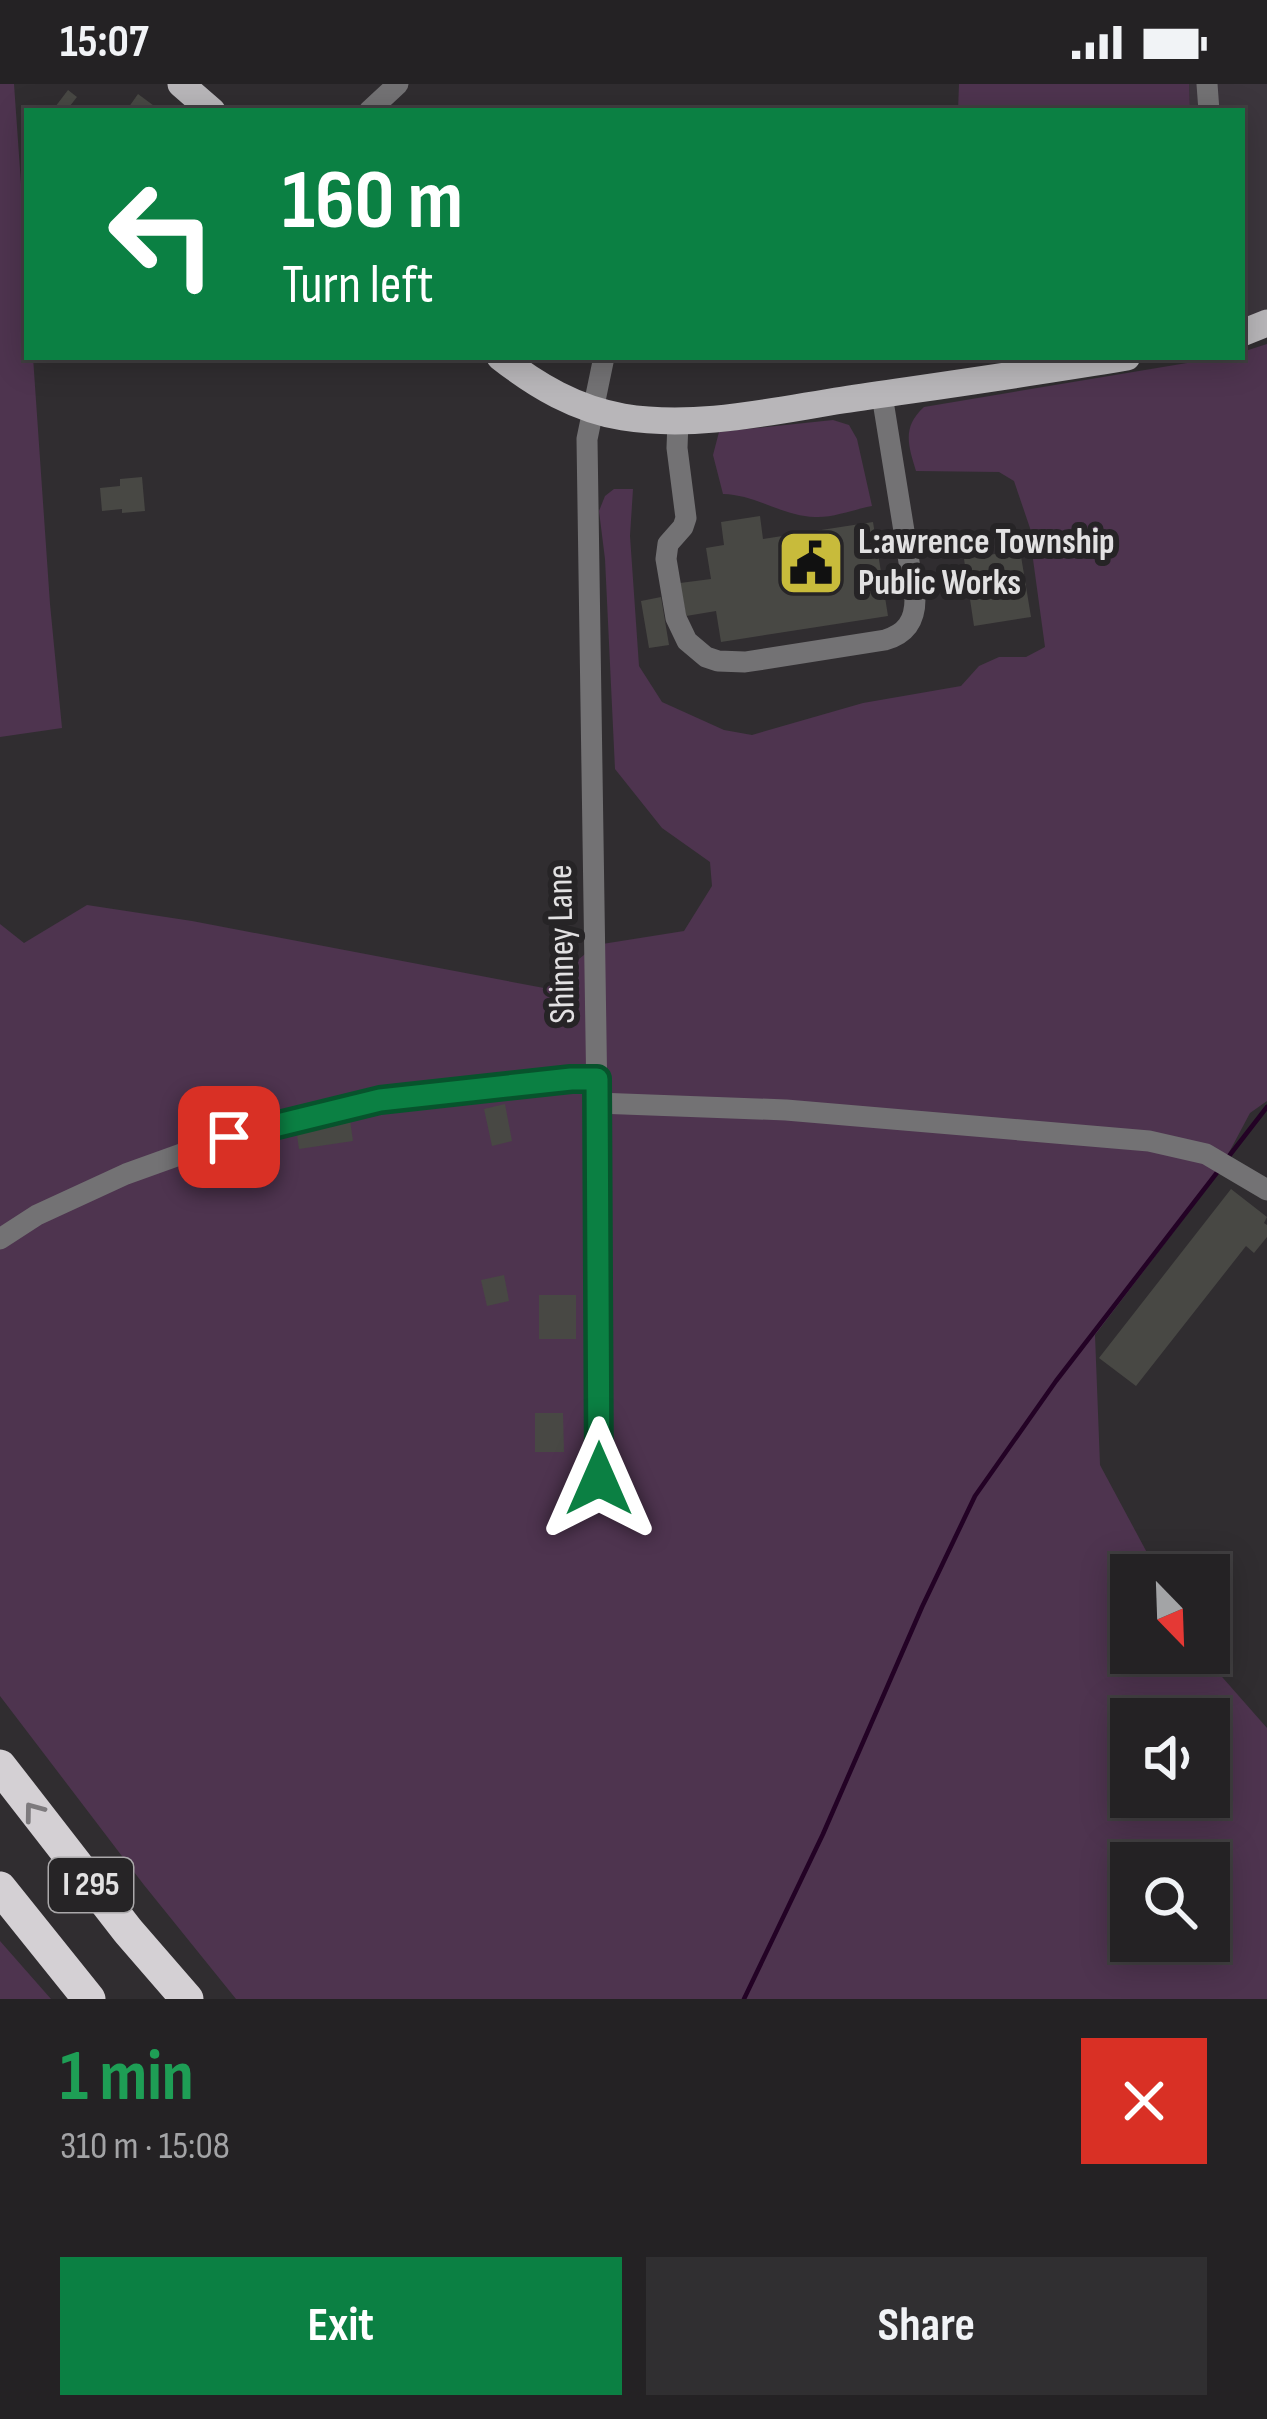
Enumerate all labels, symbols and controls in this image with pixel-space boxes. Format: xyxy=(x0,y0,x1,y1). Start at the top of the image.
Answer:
text: 15:07 xyxy=(60,15,149,70)
text: 160 m xyxy=(282,151,463,252)
icon: left xyxy=(84,156,240,312)
text: Turn left xyxy=(282,253,434,318)
place label: L:awrence Township Public Works xyxy=(858,521,1115,605)
public building icon: L:awrence Township Public Works xyxy=(776,528,846,598)
street label: Shinney Lane xyxy=(539,864,585,1024)
pin xyxy=(178,1086,280,1188)
icon: arrive xyxy=(196,1104,262,1170)
position arrow xyxy=(536,1416,662,1542)
north arrow xyxy=(1110,1554,1230,1674)
map controls xyxy=(1110,1554,1230,1962)
button: sound xyxy=(1110,1698,1230,1818)
one-way arrow xyxy=(26,1802,48,1824)
button: search xyxy=(1110,1842,1230,1962)
road number: I 295 xyxy=(49,1858,133,1912)
text: 1 min xyxy=(60,2034,194,2121)
button: close xyxy=(1081,2038,1207,2164)
text: 310 m · 15:08 xyxy=(60,2123,230,2170)
button: Exit xyxy=(60,2257,622,2395)
button: Share xyxy=(646,2257,1207,2395)

